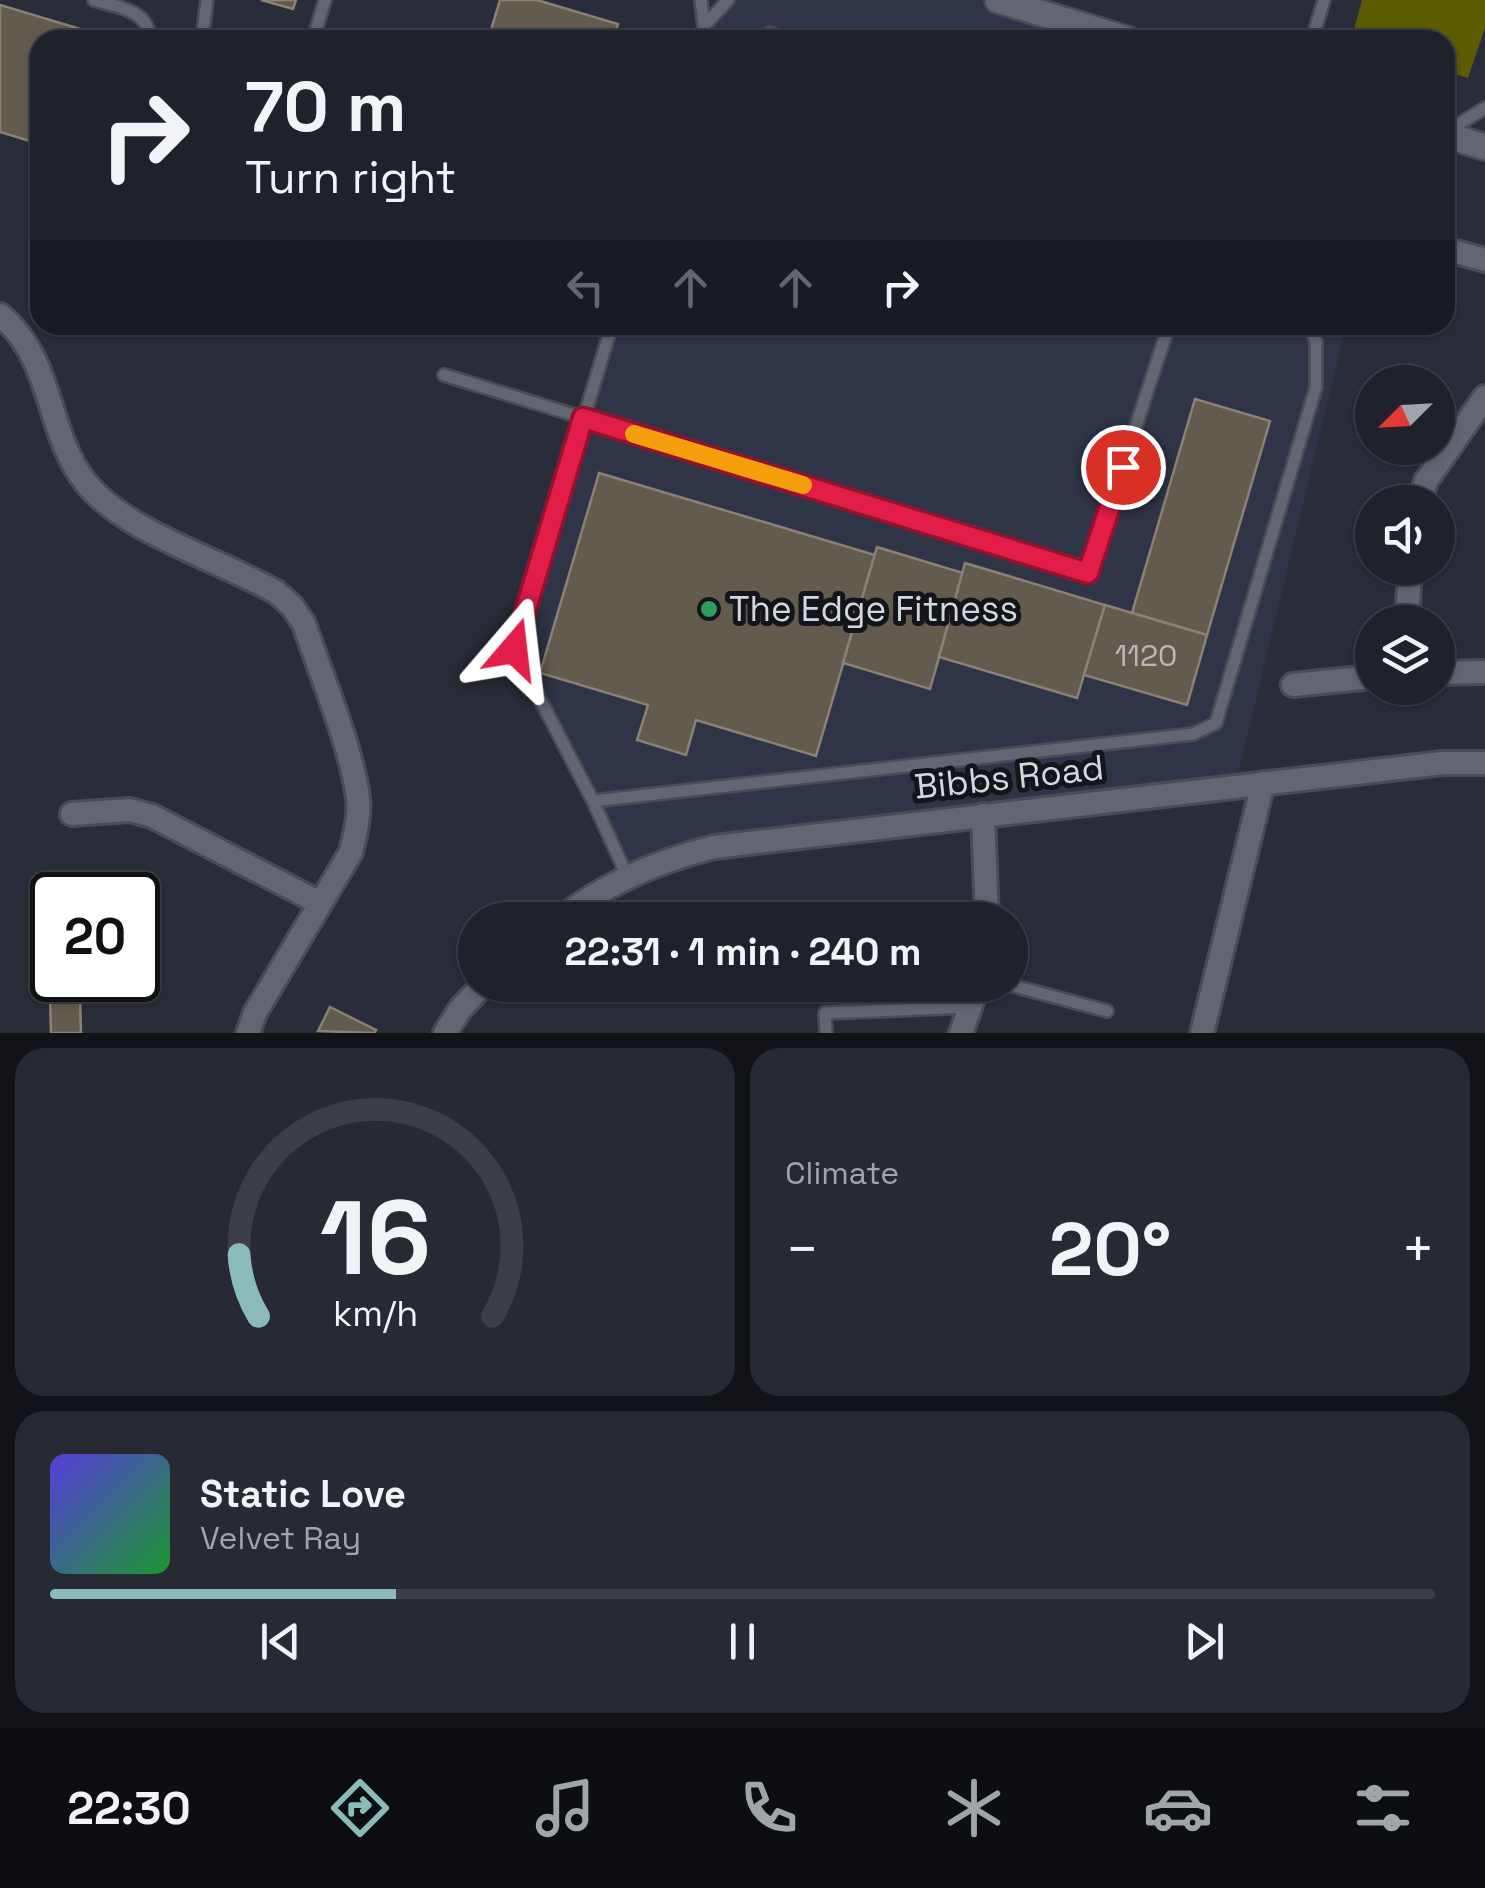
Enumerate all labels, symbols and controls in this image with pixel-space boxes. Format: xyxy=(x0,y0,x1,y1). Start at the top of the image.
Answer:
text: 70 m xyxy=(245,62,406,151)
icon: right xyxy=(80,70,210,200)
text: Turn right xyxy=(245,149,456,206)
icon: left xyxy=(558,260,613,315)
icon: ahead xyxy=(663,260,718,315)
icon: ahead xyxy=(768,260,823,315)
icon: right xyxy=(873,260,928,315)
north arrow xyxy=(1355,365,1455,465)
map controls xyxy=(1355,365,1455,705)
pin xyxy=(1081,425,1166,510)
icon: arrive xyxy=(1096,440,1151,495)
button: sound xyxy=(1355,485,1455,585)
place label: The Edge Fitness xyxy=(729,587,1018,631)
position arrow xyxy=(462,597,566,701)
marker: The Edge Fitness xyxy=(698,598,720,620)
button: layers xyxy=(1355,605,1455,705)
house number: 1120 xyxy=(1115,636,1177,675)
street label: Bibbs Road xyxy=(912,745,1106,809)
speed limit sign: 20 xyxy=(30,872,160,1002)
text: 22:31 · 1 min · 240 m xyxy=(565,928,921,976)
text: Climate xyxy=(785,1153,899,1193)
text: 16 xyxy=(319,1172,431,1304)
text: 20° xyxy=(1049,1201,1171,1297)
text: − xyxy=(785,1214,819,1284)
text: + xyxy=(1401,1214,1435,1284)
text: km/h xyxy=(332,1291,418,1336)
text: Static Love xyxy=(200,1470,406,1518)
text: Velvet Ray xyxy=(200,1518,361,1558)
icon: previous xyxy=(253,1614,308,1669)
icon: pause xyxy=(715,1614,770,1669)
icon: next xyxy=(1177,1614,1232,1669)
icon: directions xyxy=(325,1773,395,1843)
icon: music xyxy=(530,1773,600,1843)
icon: phone xyxy=(734,1773,804,1843)
icon: climate xyxy=(939,1773,1009,1843)
icon: car xyxy=(1143,1773,1213,1843)
icon: filters xyxy=(1348,1773,1418,1843)
text: 22:30 xyxy=(67,1780,191,1837)

